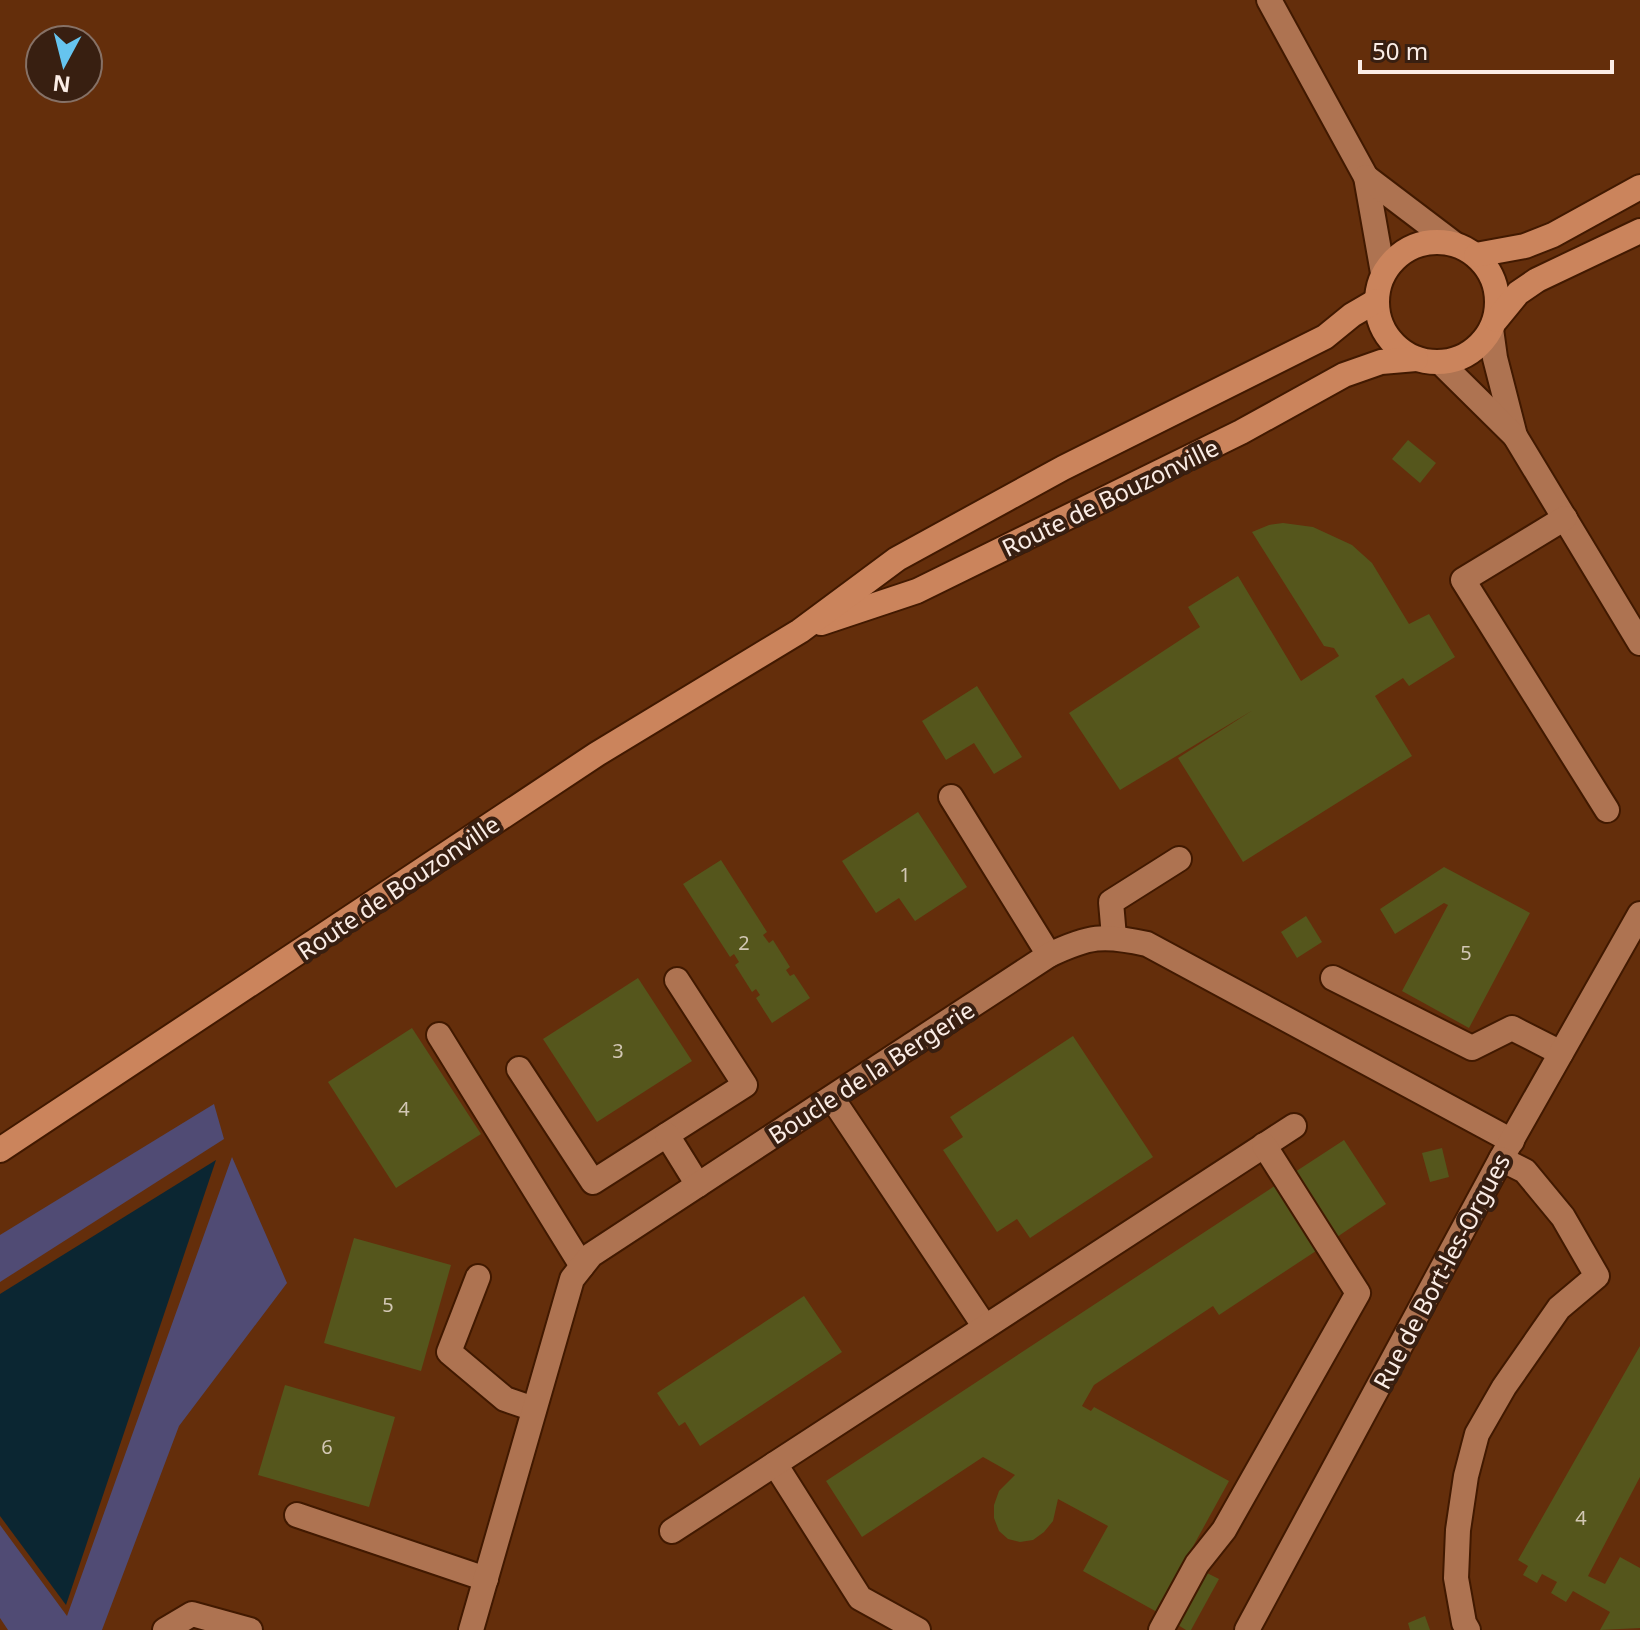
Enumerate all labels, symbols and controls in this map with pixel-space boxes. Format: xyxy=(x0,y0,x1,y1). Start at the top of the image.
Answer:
north arrow xyxy=(24,24,104,104)
scale bar xyxy=(1360,24,1612,74)
text: 50 m xyxy=(1372,34,1428,67)
text: N xyxy=(51,69,72,101)
street label: Route de Bouzonville xyxy=(996,430,1224,564)
street label: Route de Bouzonville xyxy=(290,807,506,967)
house number: 1 xyxy=(899,861,911,888)
house number: 2 xyxy=(738,929,750,956)
house number: 5 xyxy=(1460,939,1472,966)
street label: Boucle de la Bergerie xyxy=(762,993,980,1151)
house number: 3 xyxy=(612,1037,624,1064)
house number: 4 xyxy=(398,1095,410,1122)
street label: Rue de Bort-les-Orgues xyxy=(1365,1147,1517,1395)
house number: 5 xyxy=(382,1291,394,1318)
house number: 6 xyxy=(321,1433,333,1460)
house number: 4 xyxy=(1575,1504,1587,1531)

